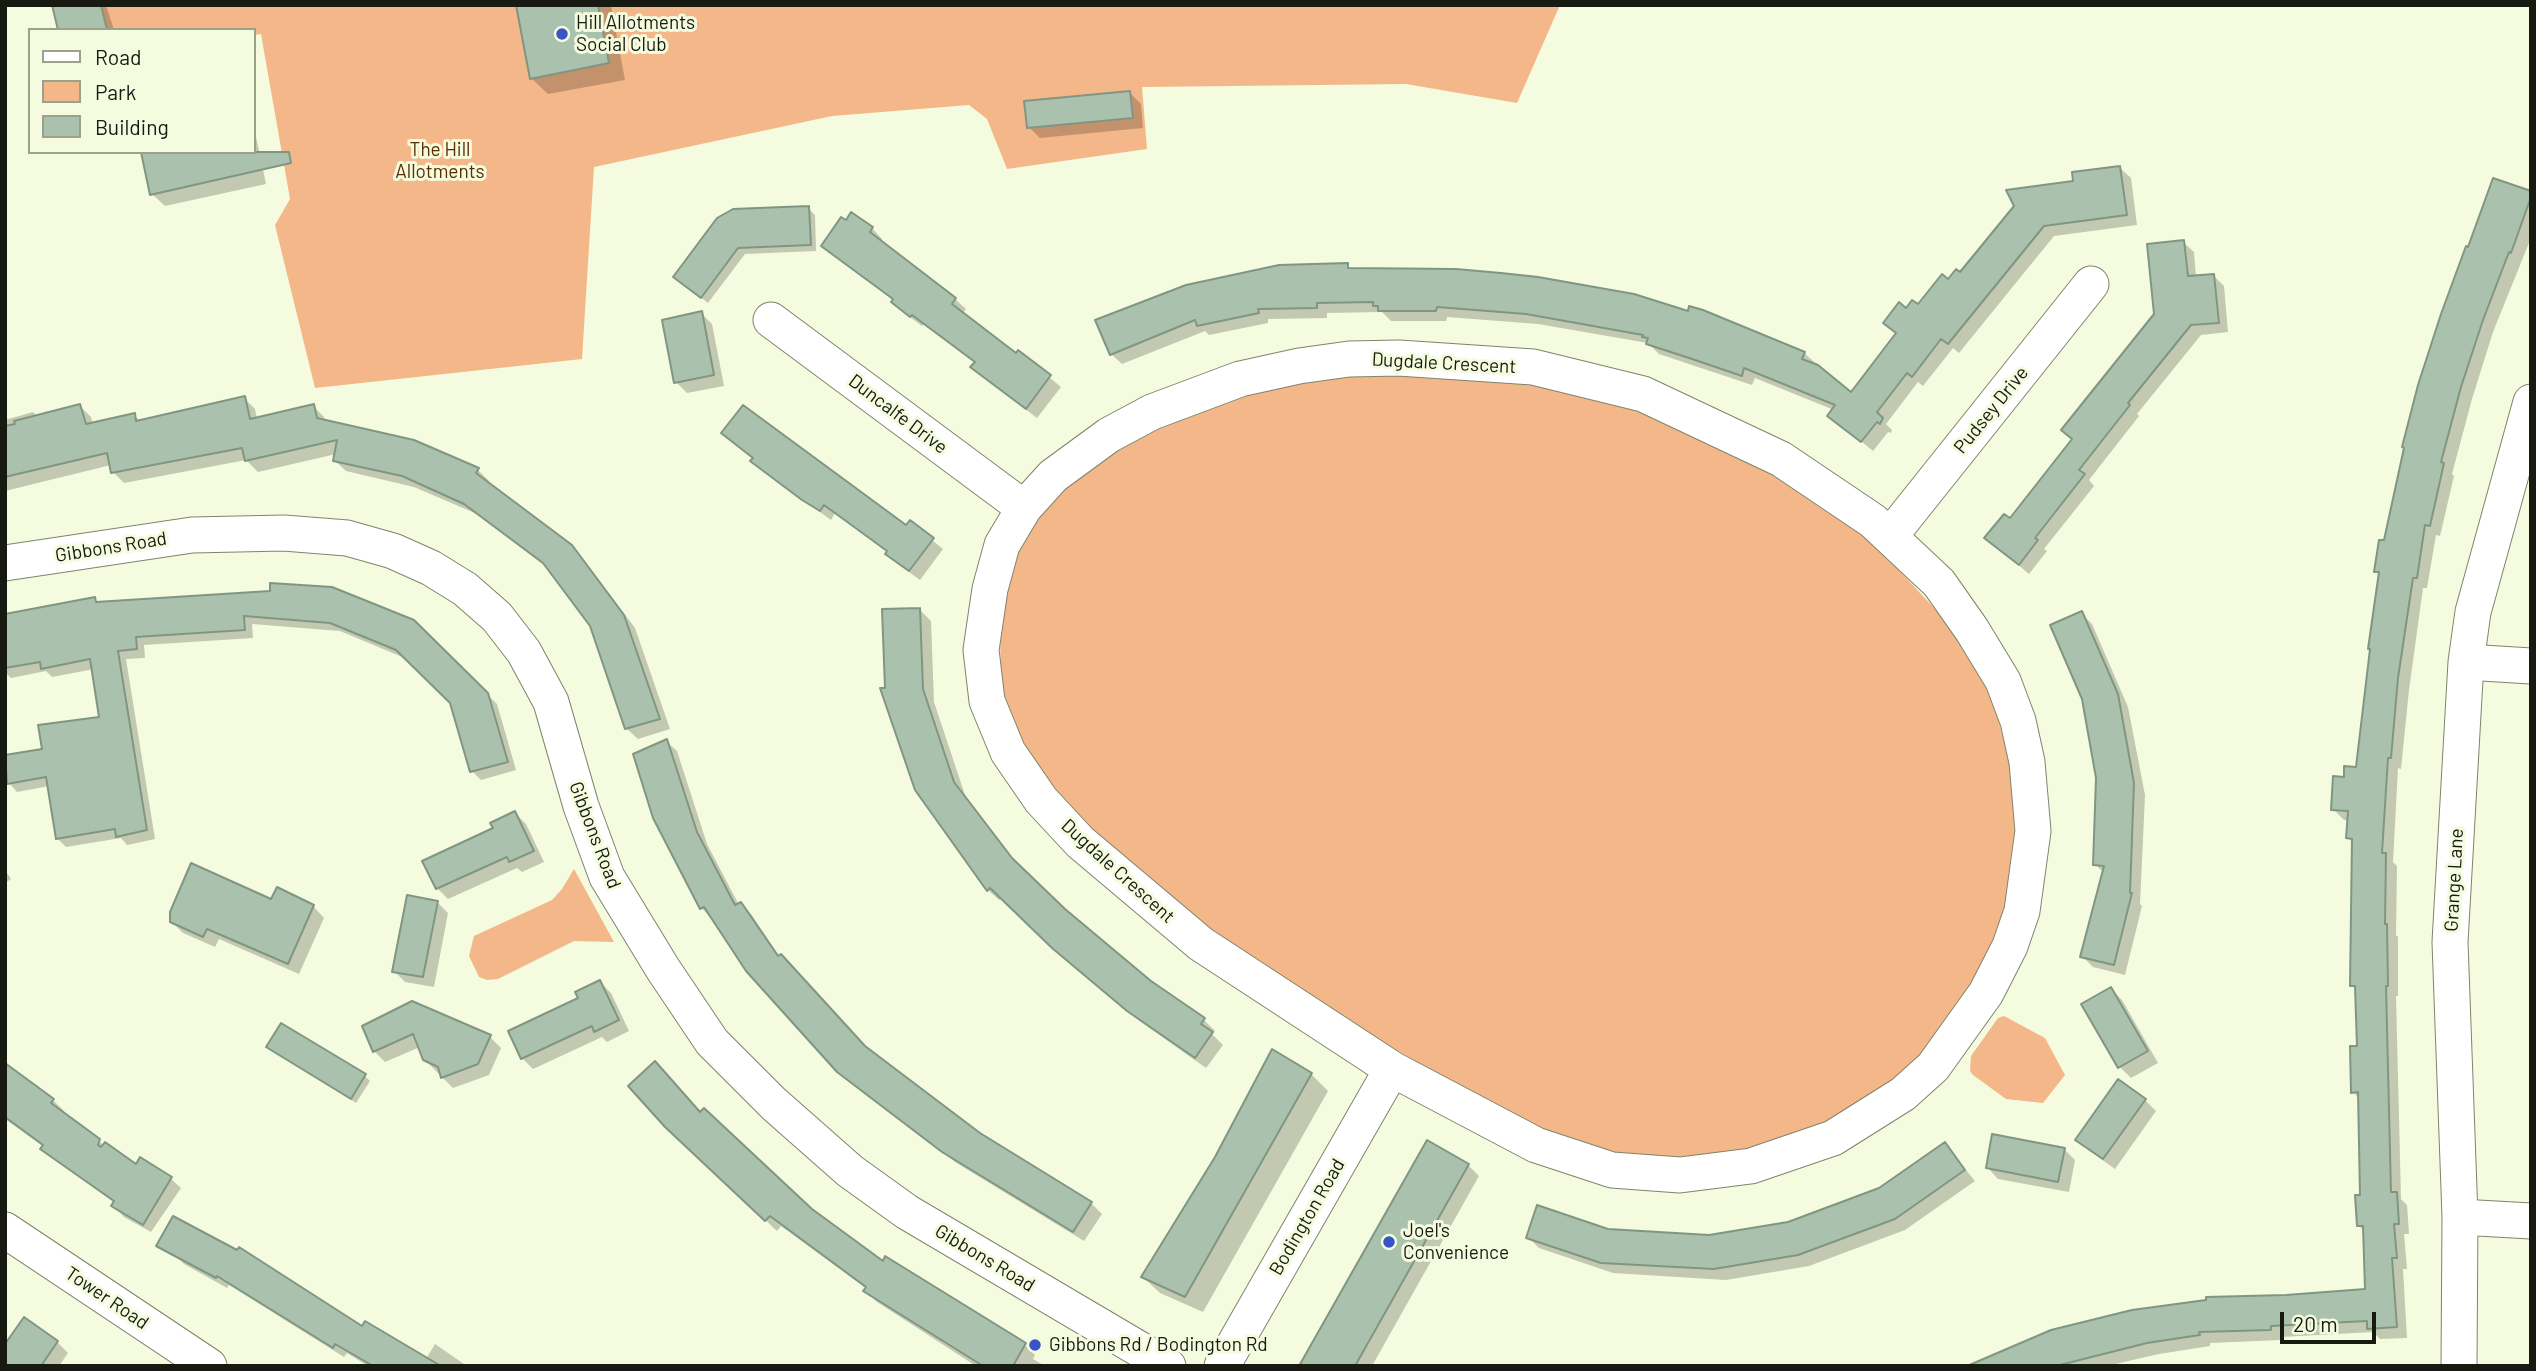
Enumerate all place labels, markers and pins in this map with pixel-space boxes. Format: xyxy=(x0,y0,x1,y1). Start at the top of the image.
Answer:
place label: Hill Allotments Social Club xyxy=(576,12,695,56)
marker: Hill Allotments Social Club xyxy=(554,26,570,42)
place label: Joel's Convenience xyxy=(1403,1220,1509,1264)
marker: Joel's Convenience xyxy=(1381,1234,1397,1250)
place label: Gibbons Rd / Bodington Rd xyxy=(1049,1334,1268,1356)
marker: Gibbons Rd / Bodington Rd xyxy=(1027,1337,1043,1353)

